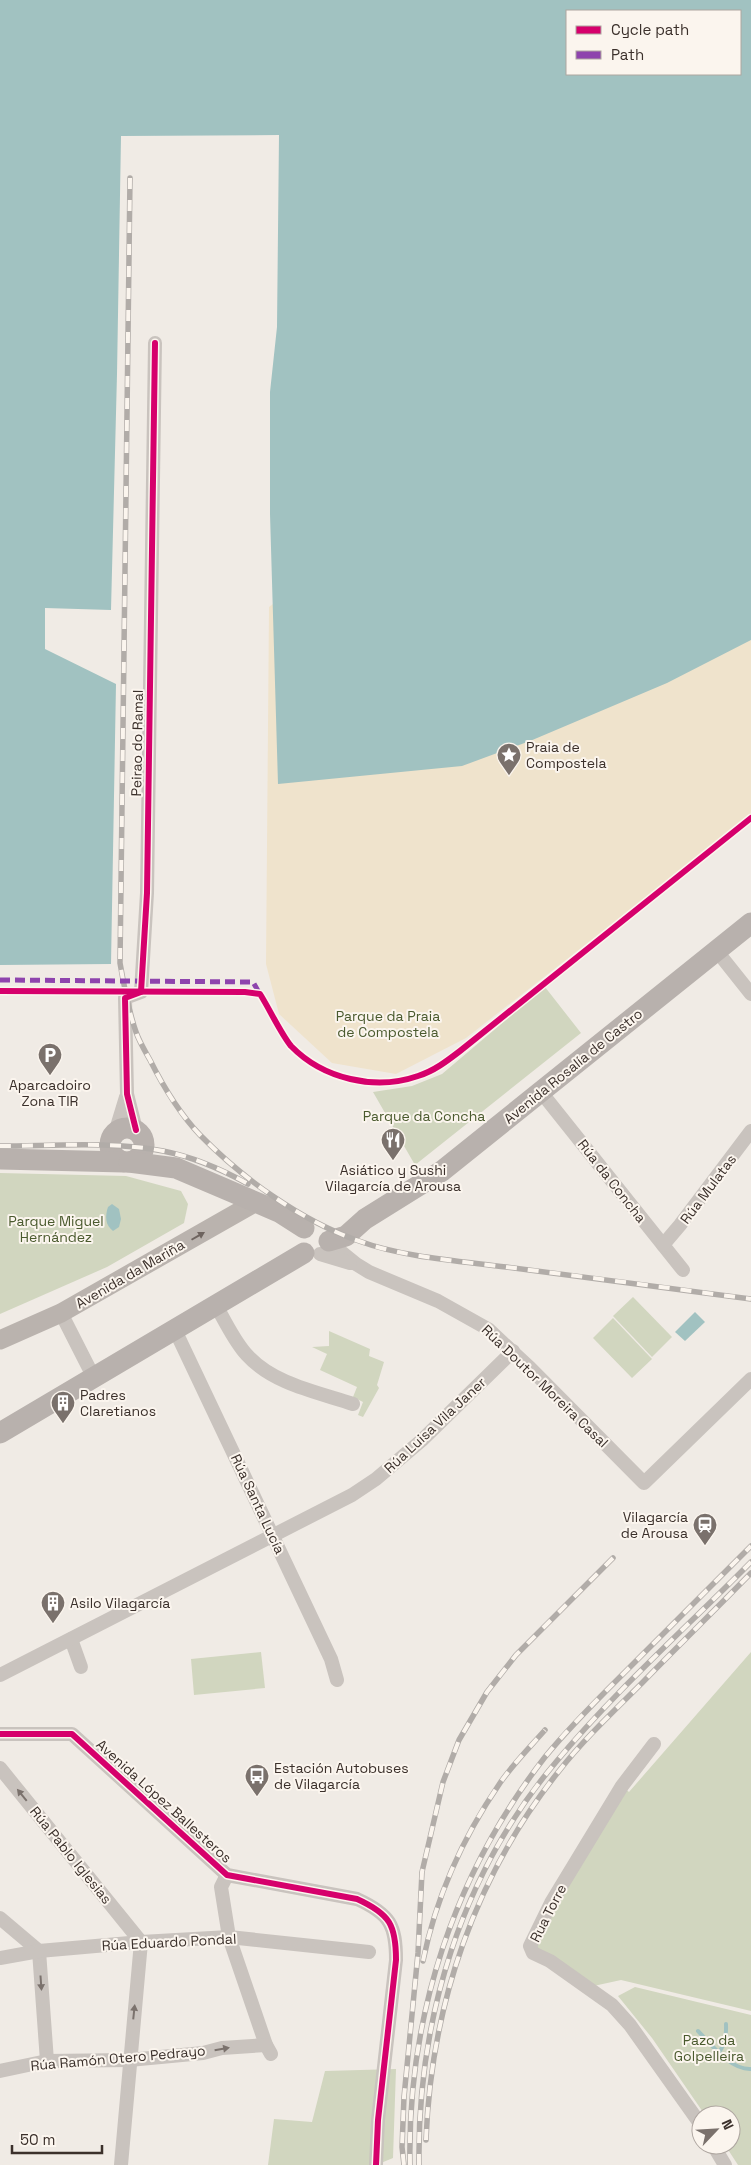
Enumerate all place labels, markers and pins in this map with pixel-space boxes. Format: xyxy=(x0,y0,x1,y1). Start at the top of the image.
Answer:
place label: Praia de Compostela xyxy=(526,738,607,772)
place icon: Praia de Compostela xyxy=(496,742,522,776)
parking icon: Aparcadoiro Zona TIR xyxy=(37,1042,63,1076)
place label: Aparcadoiro Zona TIR xyxy=(9,1076,91,1110)
restaurant icon: Asiático y Sushi Vilagarcía de Arousa xyxy=(380,1127,406,1161)
place label: Asiático y Sushi Vilagarcía de Arousa xyxy=(325,1161,461,1195)
place label: Padres Claretianos xyxy=(80,1386,156,1420)
building icon: Padres Claretianos xyxy=(50,1390,76,1424)
place label: Vilagarcía de Arousa xyxy=(621,1508,688,1542)
station icon: Vilagarcía de Arousa xyxy=(692,1512,718,1546)
building icon: Asilo Vilagarcía xyxy=(40,1590,66,1624)
place label: Asilo Vilagarcía xyxy=(70,1594,170,1612)
place label: Estación Autobuses de Vilagarcía xyxy=(274,1759,409,1793)
bus stop icon: Estación Autobuses de Vilagarcía xyxy=(244,1763,270,1797)

